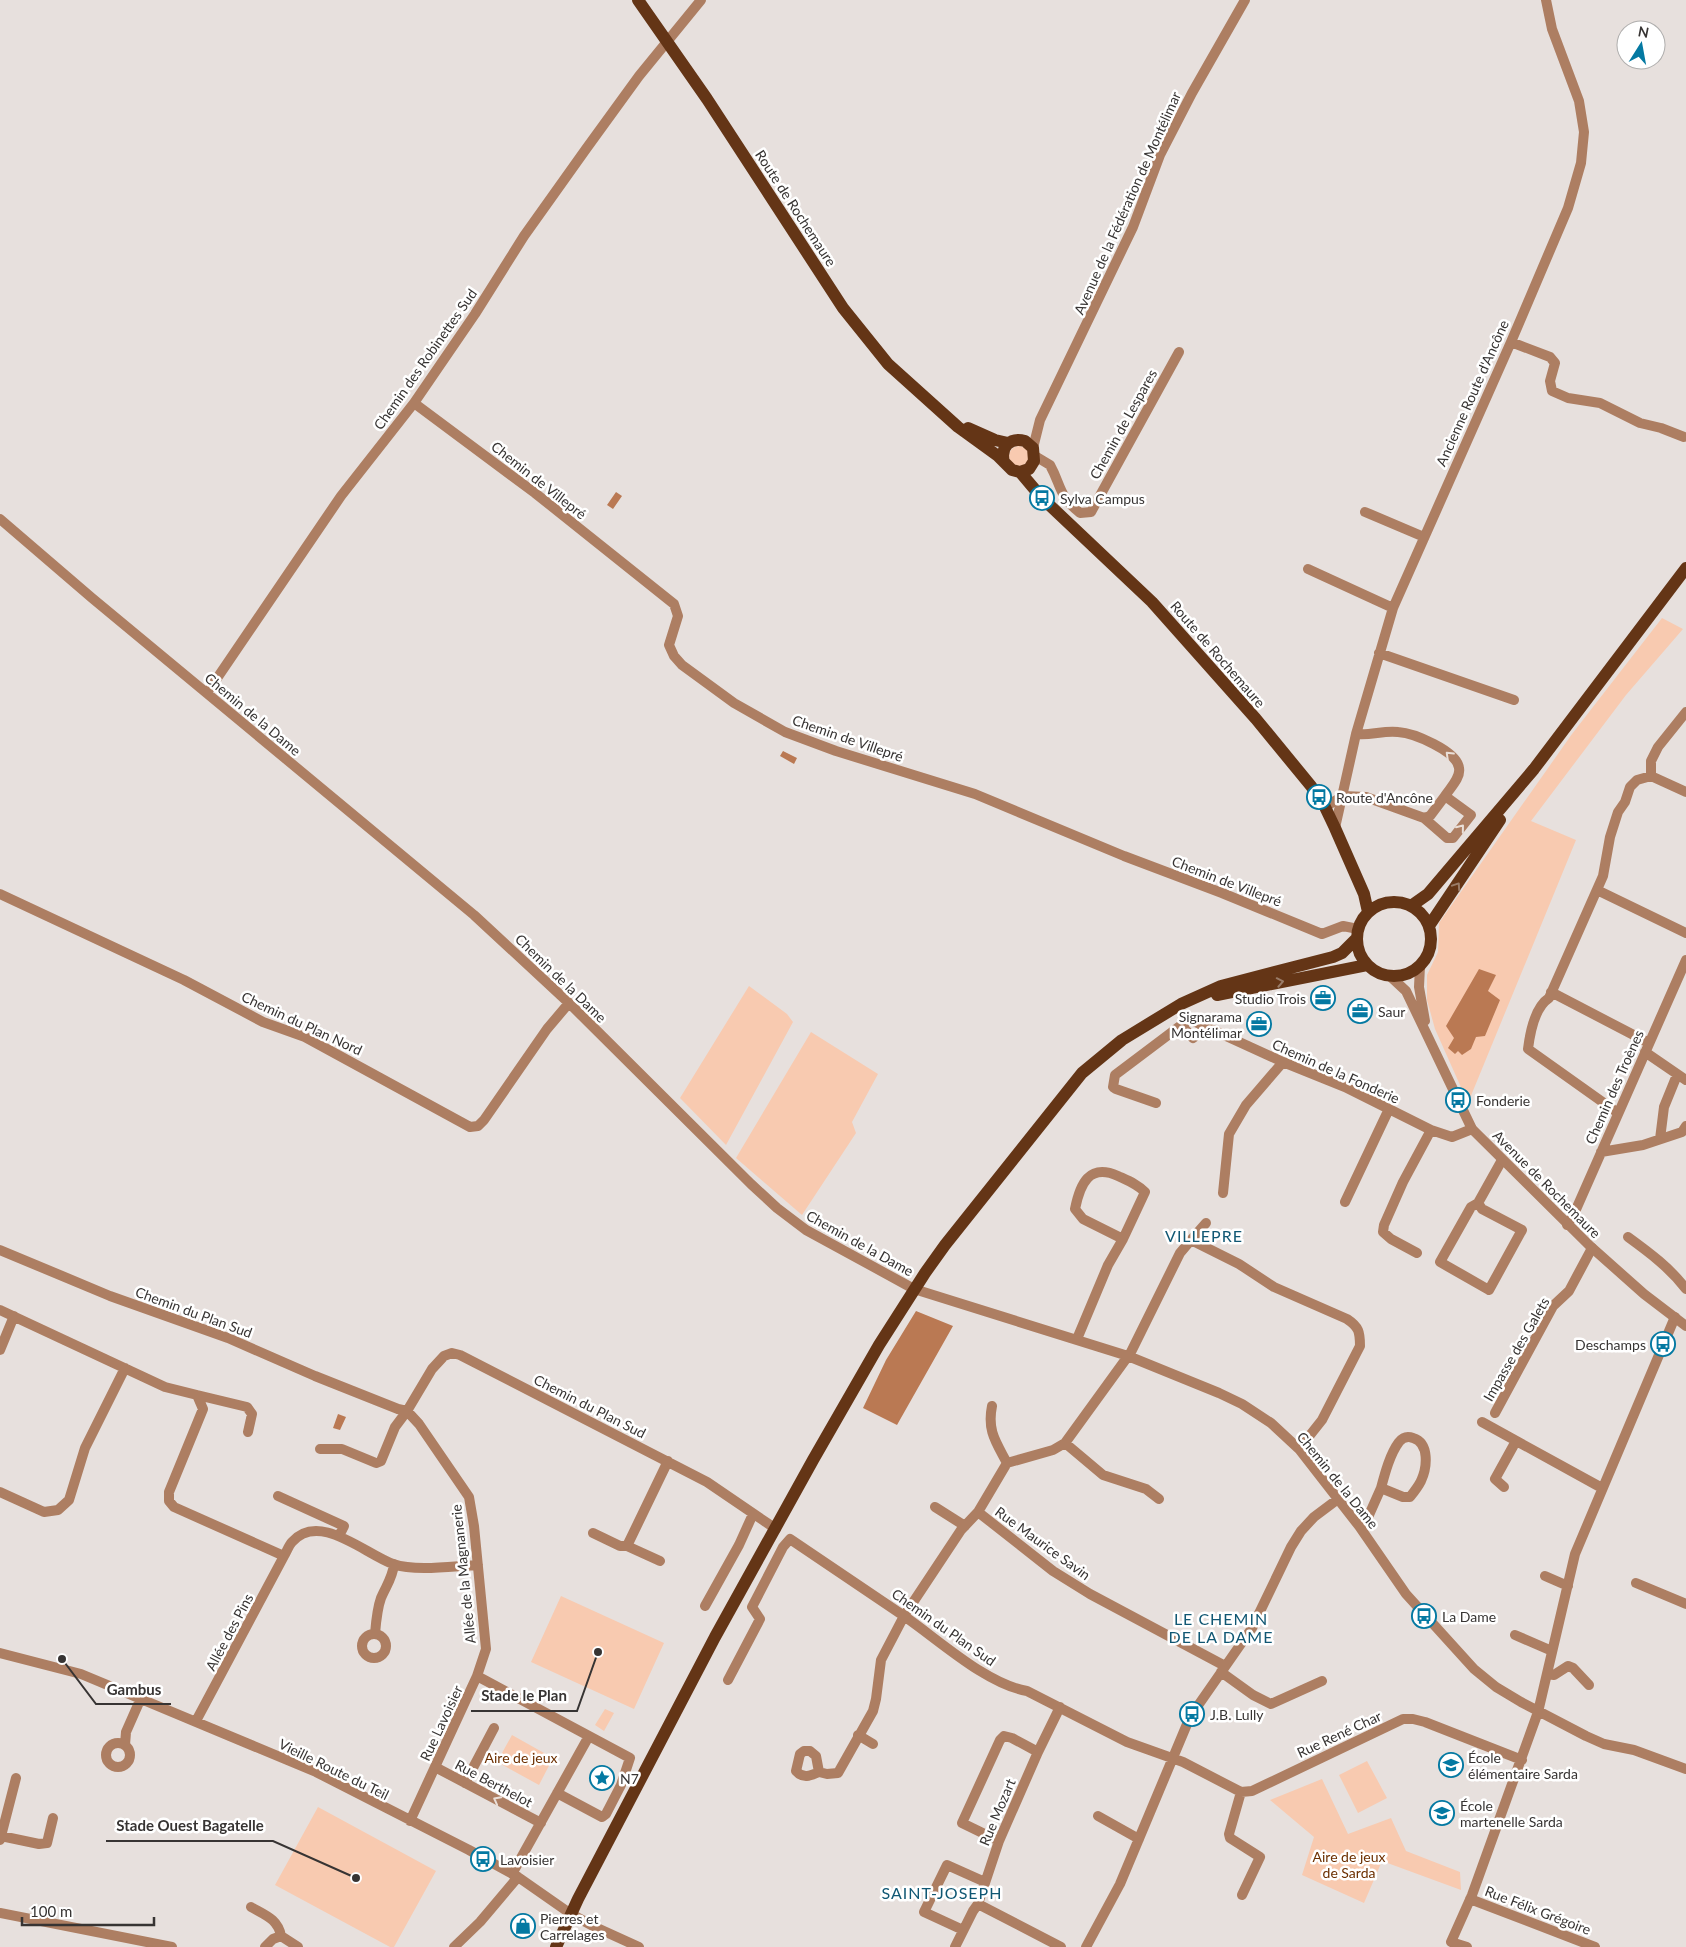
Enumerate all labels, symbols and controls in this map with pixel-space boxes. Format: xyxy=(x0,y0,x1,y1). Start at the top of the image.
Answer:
north arrow xyxy=(1616,20,1666,70)
text: N xyxy=(1637,22,1650,41)
street label: Avenue de la Fédération de Montélimar xyxy=(1070,89,1184,317)
street label: Route de Rochemaure xyxy=(752,147,840,269)
street label: Chemin des Robinettes Sud xyxy=(370,285,480,433)
street label: Ancienne Route d'Ancône xyxy=(1432,317,1512,469)
street label: Chemin de Lespares xyxy=(1086,366,1160,482)
street label: Chemin de Villepré xyxy=(488,438,590,522)
bus stop icon: Sylva Campus xyxy=(1029,485,1055,511)
place label: Sylva Campus xyxy=(1060,490,1145,507)
street label: Route de Rochemaure xyxy=(1167,597,1269,711)
street label: Chemin de la Dame xyxy=(202,669,304,759)
street label: Chemin de Villepré xyxy=(790,711,906,765)
one-way arrow xyxy=(1446,752,1455,761)
bus stop icon: Route d'Ancône xyxy=(1306,784,1332,810)
place label: Route d'Ancône xyxy=(1336,789,1433,806)
one-way arrow xyxy=(1455,825,1463,834)
street label: Chemin de Villepré xyxy=(1170,852,1284,910)
one-way arrow xyxy=(1451,882,1460,892)
street label: Chemin de la Dame xyxy=(512,930,610,1026)
one-way arrow xyxy=(1275,978,1284,988)
office icon: Studio Trois xyxy=(1310,985,1336,1011)
street label: Chemin du Plan Nord xyxy=(239,988,365,1058)
place label: Studio Trois xyxy=(1235,990,1306,1007)
office icon: Saur xyxy=(1347,998,1373,1024)
place label: Saur xyxy=(1378,1003,1405,1020)
place label: Signarama Montélimar xyxy=(1171,1008,1242,1041)
office icon: Signarama Montélimar xyxy=(1246,1011,1272,1037)
street label: Chemin des Troènes xyxy=(1581,1027,1647,1147)
street label: Chemin de la Fonderie xyxy=(1270,1035,1402,1107)
bus stop icon: Fonderie xyxy=(1445,1087,1471,1113)
place label: Fonderie xyxy=(1476,1092,1530,1109)
street label: Avenue de Rochemaure xyxy=(1490,1127,1604,1241)
street label: Chemin de la Dame xyxy=(803,1207,917,1279)
district label: VILLEPRE xyxy=(1165,1226,1243,1245)
street label: Chemin du Plan Sud xyxy=(133,1283,255,1341)
street label: Impasse des Galets xyxy=(1479,1294,1553,1404)
bus stop icon: Deschamps xyxy=(1650,1331,1676,1357)
place label: Deschamps xyxy=(1575,1336,1646,1353)
street label: Chemin du Plan Sud xyxy=(531,1370,649,1442)
street label: Chemin de la Dame xyxy=(1294,1428,1382,1532)
street label: Rue Maurice Savin xyxy=(992,1503,1094,1583)
street label: Allée de la Magnanerie xyxy=(447,1504,479,1644)
street label: Chemin du Plan Sud xyxy=(889,1585,999,1669)
street label: Allée des Pins xyxy=(202,1591,256,1673)
bus stop icon: La Dame xyxy=(1411,1603,1437,1629)
place label: La Dame xyxy=(1442,1608,1496,1625)
district label: LE CHEMIN DE LA DAME xyxy=(1169,1609,1273,1646)
callout: Gambus xyxy=(96,1674,171,1704)
text: Gambus xyxy=(107,1680,162,1698)
callout: Stade le Plan xyxy=(471,1681,577,1711)
street label: Rue Lavoisier xyxy=(416,1682,466,1764)
text: Stade le Plan xyxy=(481,1686,567,1704)
bus stop icon: J.B. Lully xyxy=(1179,1701,1205,1727)
place label: J.B. Lully xyxy=(1210,1706,1264,1723)
street label: Rue René Char xyxy=(1294,1707,1384,1761)
street label: Vieille Route du Teil xyxy=(276,1735,392,1803)
park label: Aire de jeux xyxy=(485,1749,557,1766)
place label: École élémentaire Sarda xyxy=(1468,1749,1578,1782)
school or university icon: École élémentaire Sarda xyxy=(1438,1752,1464,1778)
street label: Rue Berthelot xyxy=(452,1756,536,1810)
place icon: N7 xyxy=(589,1765,615,1791)
place label: N7 xyxy=(620,1770,639,1787)
street label: Rue Mozart xyxy=(975,1776,1019,1848)
one-way arrow xyxy=(494,1796,503,1806)
place label: École martenelle Sarda xyxy=(1460,1797,1563,1830)
school or university icon: École martenelle Sarda xyxy=(1429,1800,1455,1826)
callout: Stade Ouest Bagatelle xyxy=(106,1811,273,1841)
text: Stade Ouest Bagatelle xyxy=(116,1816,264,1834)
bus stop icon: Lavoisier xyxy=(470,1846,496,1872)
park label: Aire de jeux de Sarda xyxy=(1313,1848,1385,1881)
place label: Lavoisier xyxy=(500,1851,554,1868)
street label: Rue Félix Grégoire xyxy=(1483,1882,1593,1938)
district label: SAINT-JOSEPH xyxy=(882,1883,1002,1902)
scale bar xyxy=(22,1894,155,1926)
text: 100 m xyxy=(30,1902,72,1920)
place label: Pierres et Carrelages xyxy=(540,1910,605,1943)
shop icon: Pierres et Carrelages xyxy=(510,1913,536,1939)

